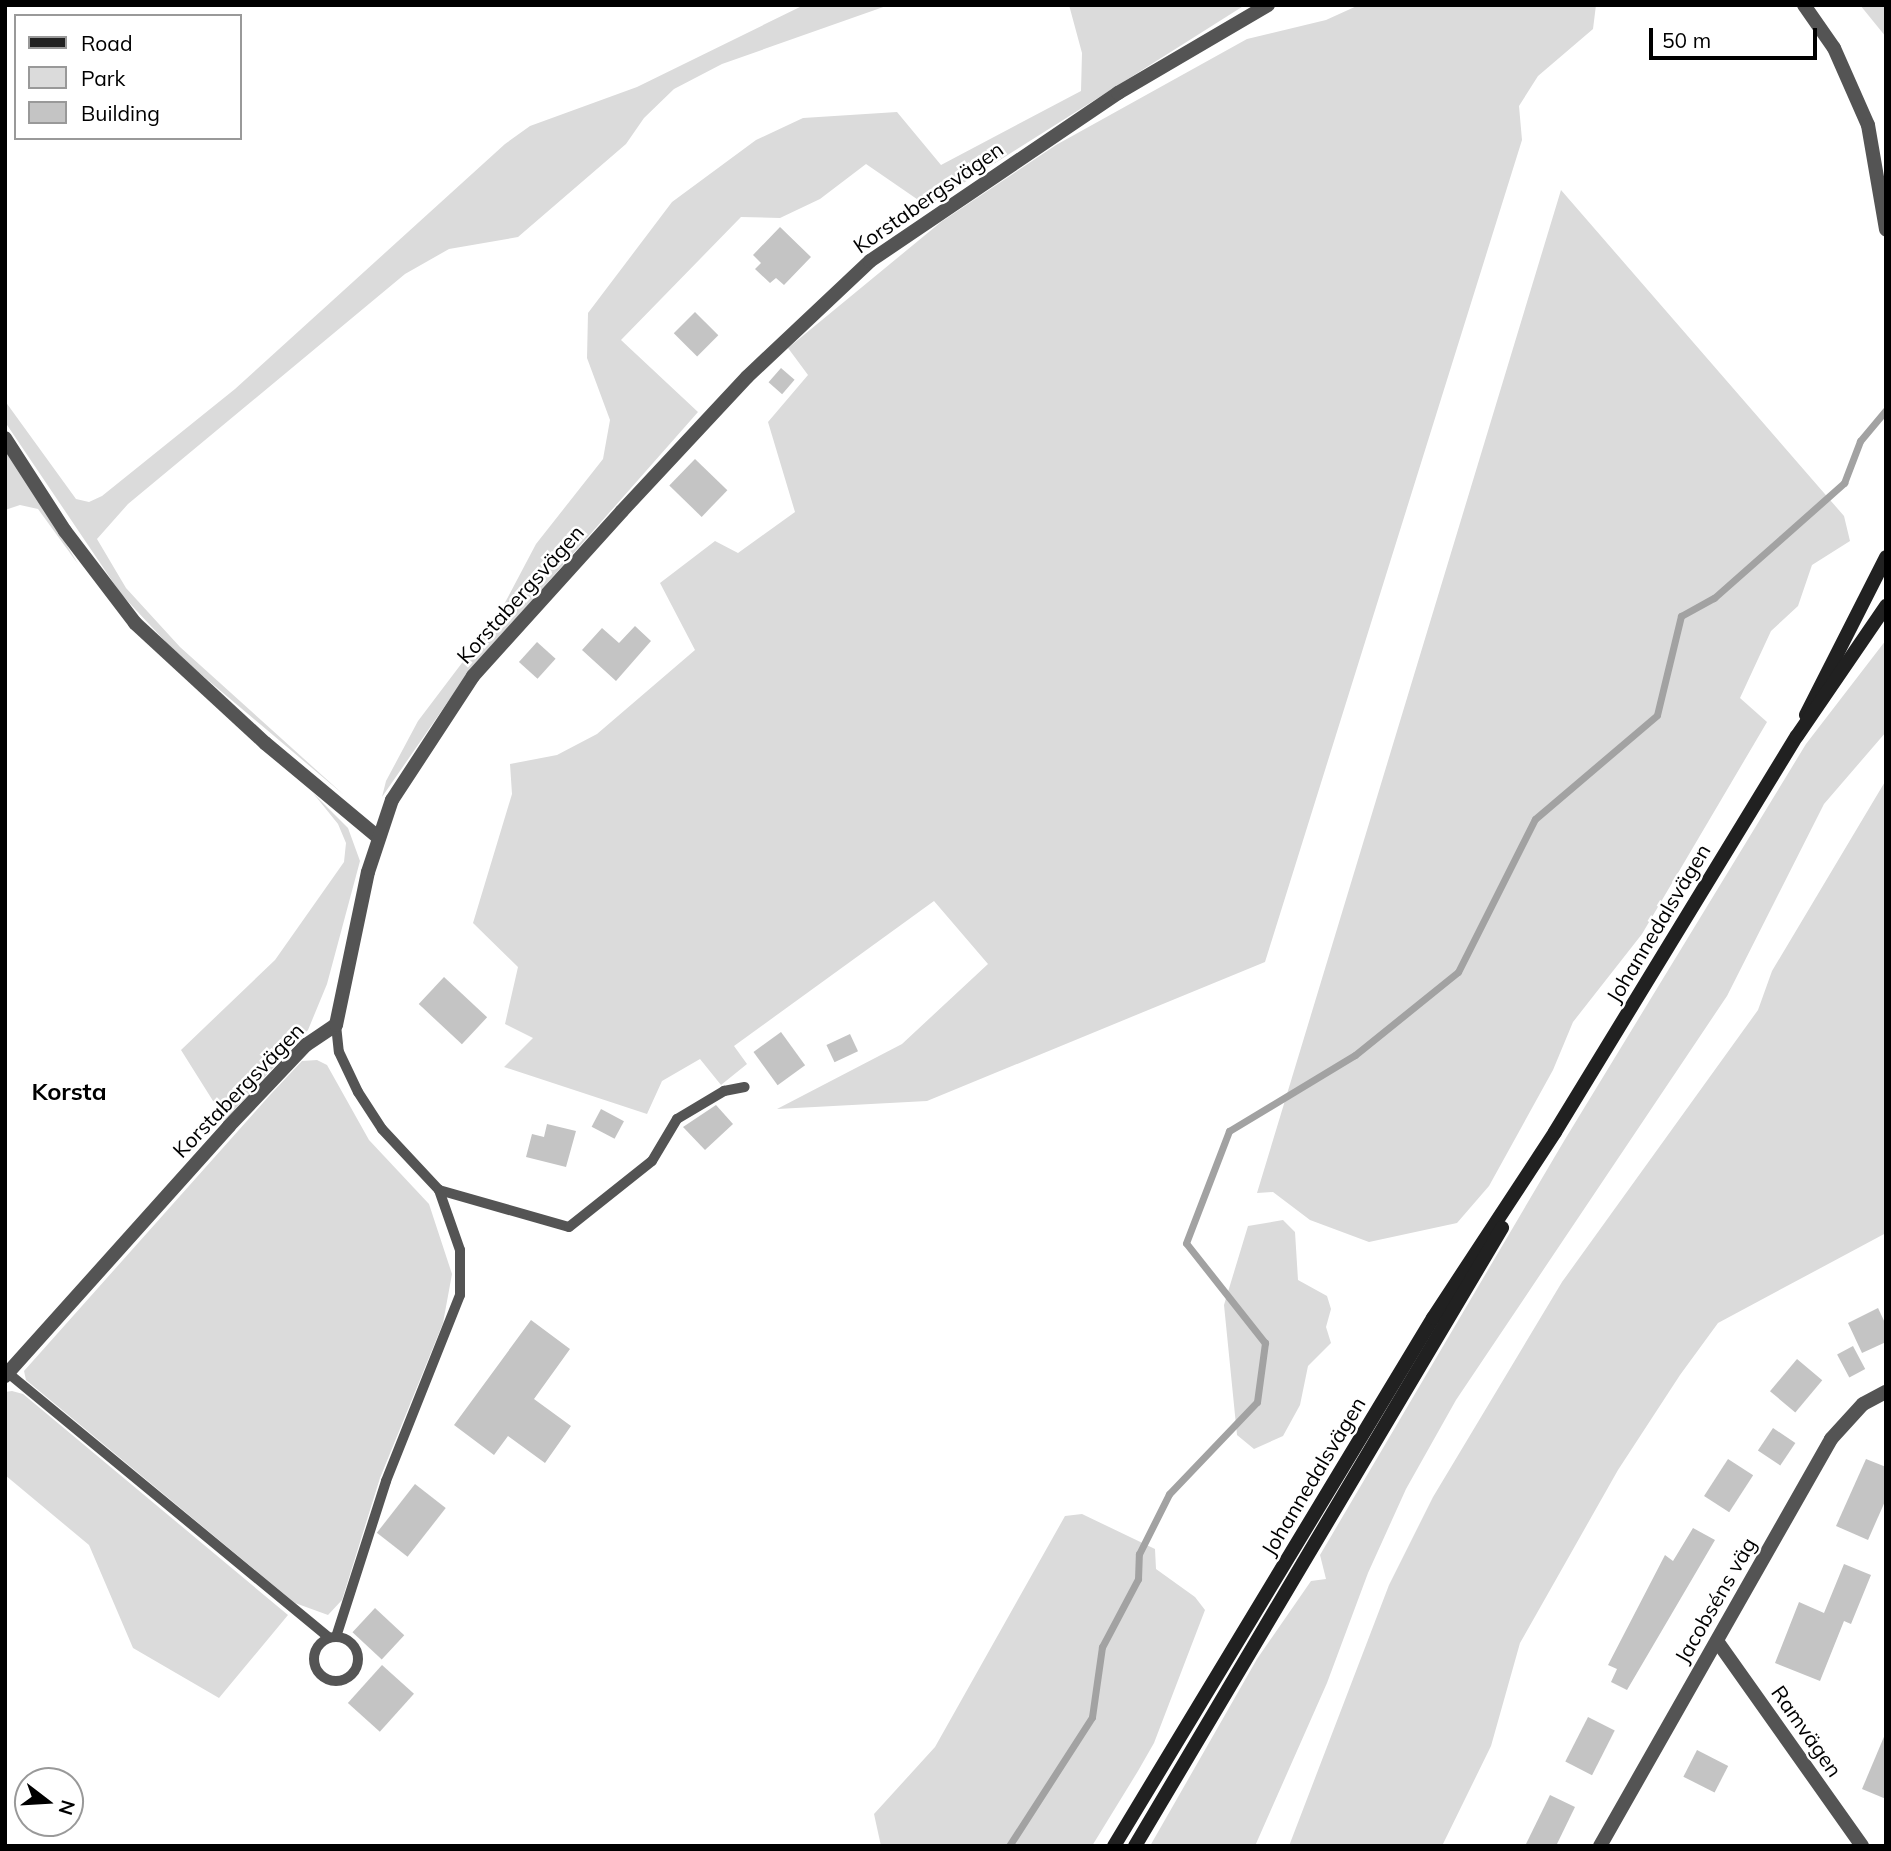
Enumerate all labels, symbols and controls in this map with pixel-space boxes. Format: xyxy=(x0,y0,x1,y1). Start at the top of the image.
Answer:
legend xyxy=(14,14,242,140)
scale bar xyxy=(1653,14,1821,58)
text: 50 m xyxy=(1662,27,1711,53)
text: Road xyxy=(81,30,132,56)
text: Park xyxy=(81,65,125,91)
text: Building xyxy=(81,100,160,126)
street label: Korstabergsvägen xyxy=(848,136,1008,258)
street label: Korstabergsvägen xyxy=(451,520,589,668)
street label: Johannedalsvägen xyxy=(1601,839,1715,1007)
street label: Korstabergsvägen xyxy=(167,1017,309,1163)
district label: Korsta xyxy=(31,1078,107,1106)
street label: Johannedalsvägen xyxy=(1256,1392,1370,1560)
street label: Jacobséns väg xyxy=(1669,1533,1761,1667)
street label: Ramvägen xyxy=(1766,1681,1848,1781)
north arrow xyxy=(14,1767,84,1837)
text: N xyxy=(54,1797,81,1818)

